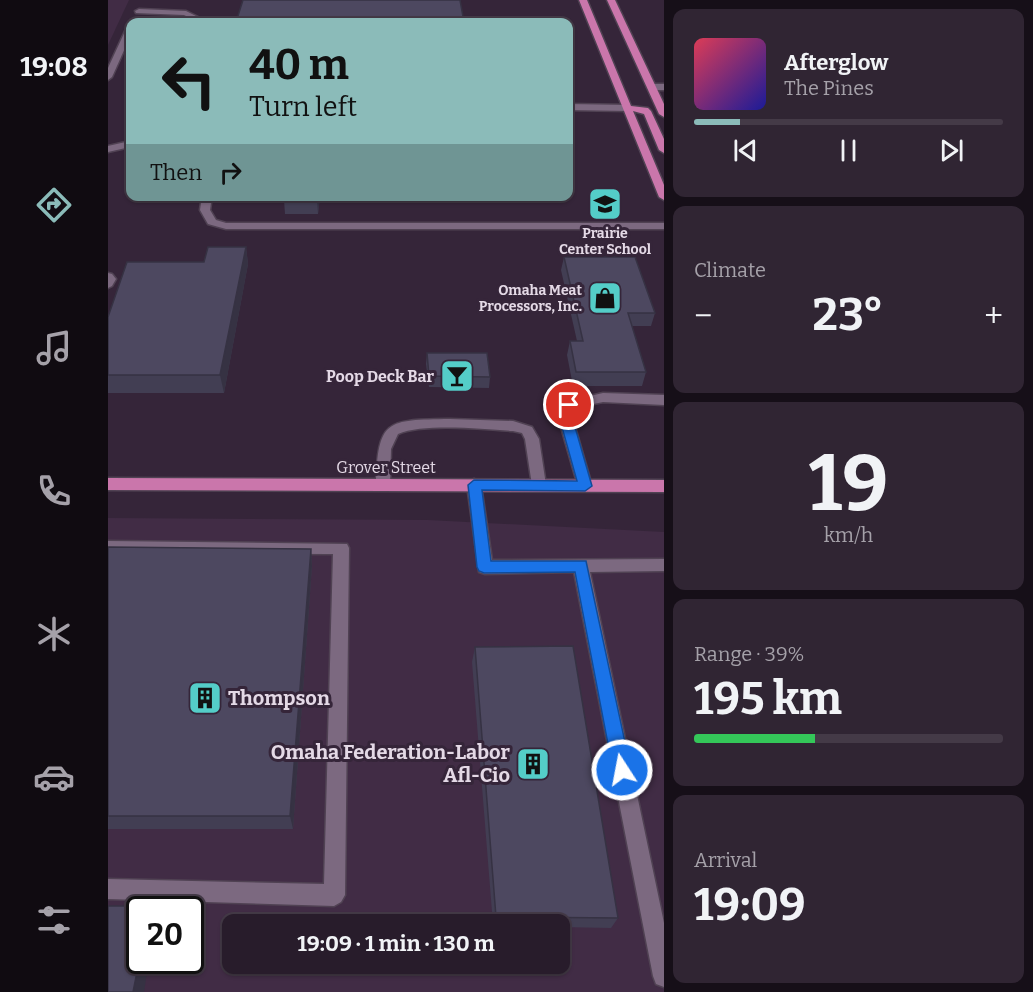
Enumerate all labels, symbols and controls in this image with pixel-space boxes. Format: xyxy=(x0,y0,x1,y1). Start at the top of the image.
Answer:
text: 40 m xyxy=(249,40,349,90)
icon: left xyxy=(150,42,228,120)
text: Afterglow xyxy=(784,49,888,76)
text: 19:08 xyxy=(20,51,88,83)
text: The Pines xyxy=(784,76,874,100)
text: Turn left xyxy=(249,91,357,123)
icon: previous xyxy=(729,134,762,167)
icon: pause xyxy=(832,134,865,167)
icon: next xyxy=(935,134,968,167)
icon: right xyxy=(214,156,247,189)
text: Then xyxy=(150,159,202,186)
icon: directions xyxy=(33,184,75,226)
school or university icon: Prairie Center School xyxy=(587,186,623,222)
place label: Prairie Center School xyxy=(559,225,652,258)
text: Climate xyxy=(694,258,766,282)
shop icon: Omaha Meat Processors, Inc. xyxy=(587,280,623,316)
place label: Omaha Meat Processors, Inc. xyxy=(479,282,582,315)
text: 23° xyxy=(813,288,884,342)
text: − xyxy=(694,296,712,336)
text: + xyxy=(984,296,1003,336)
icon: music xyxy=(33,327,75,369)
bar icon: Poop Deck Bar xyxy=(439,358,475,394)
place label: Poop Deck Bar xyxy=(326,367,434,386)
pin xyxy=(543,379,594,430)
icon: arrive xyxy=(552,388,585,421)
text: 19 xyxy=(809,437,888,531)
street label: Grover Street xyxy=(336,458,436,477)
icon: phone xyxy=(33,470,75,512)
text: km/h xyxy=(824,523,873,547)
icon: climate xyxy=(33,613,75,655)
text: Range · 39% xyxy=(694,642,805,666)
text: 195 km xyxy=(694,672,842,726)
building icon: Thompson xyxy=(187,680,223,716)
place label: Thompson xyxy=(228,686,330,710)
position arrow xyxy=(590,738,654,802)
place label: Omaha Federation-Labor Afl-Cio xyxy=(271,740,511,787)
building icon: Omaha Federation-Labor Afl-Cio xyxy=(515,746,551,782)
icon: car xyxy=(33,756,75,798)
text: Arrival xyxy=(694,848,757,872)
text: 19:09 xyxy=(694,878,806,932)
speed limit sign: 20 xyxy=(126,896,204,974)
icon: filters xyxy=(33,899,75,941)
text: 19:09 · 1 min · 130 m xyxy=(297,930,495,957)

